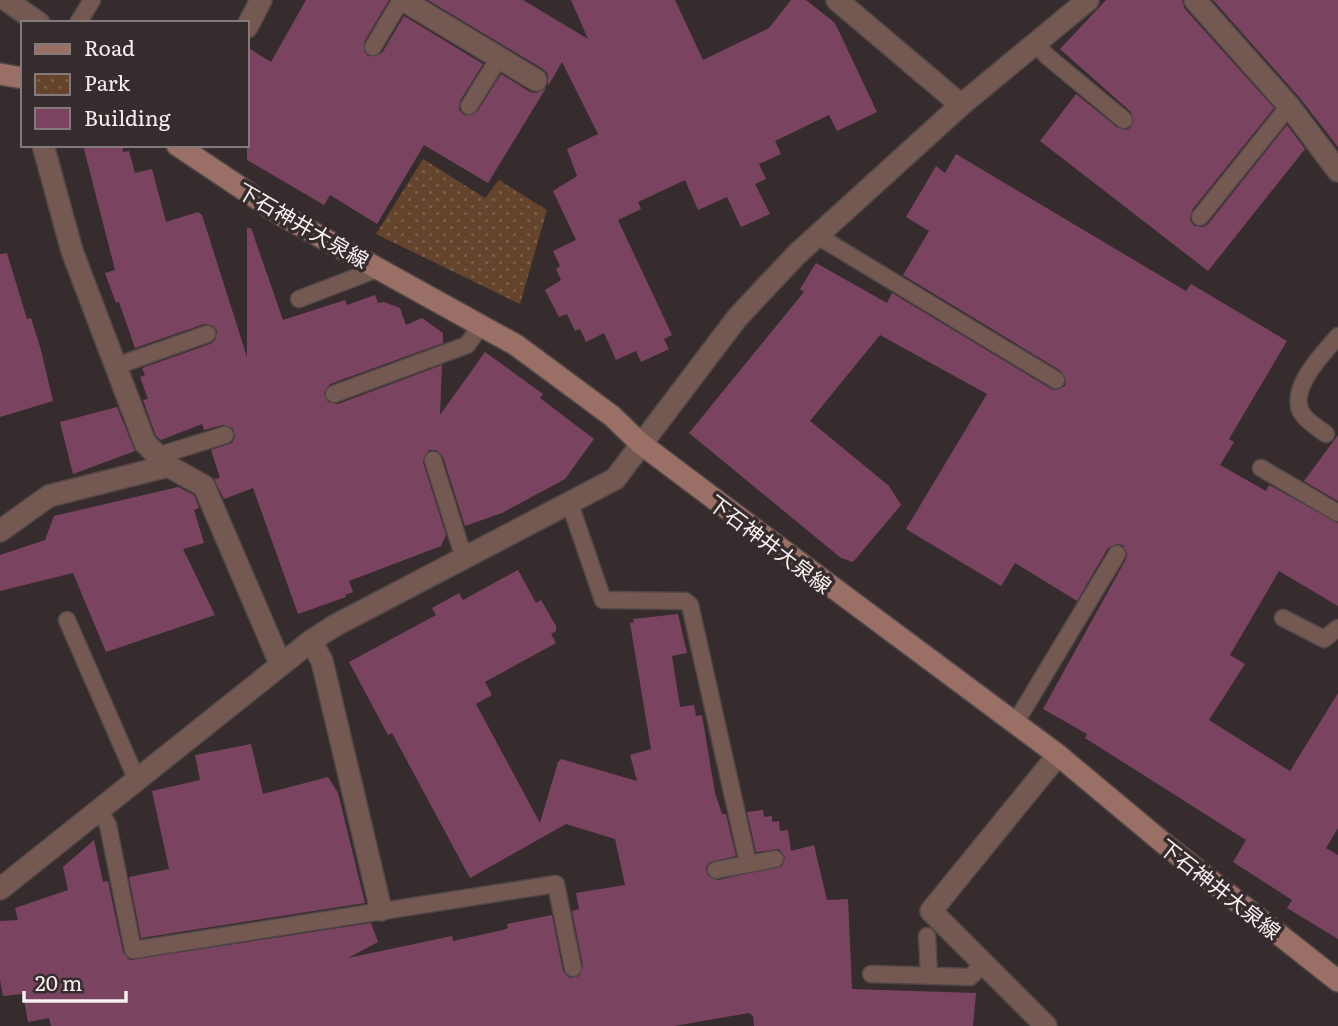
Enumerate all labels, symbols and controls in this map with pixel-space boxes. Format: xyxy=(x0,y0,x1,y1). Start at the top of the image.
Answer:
legend xyxy=(21,21,248,147)
text: Road xyxy=(84,31,135,62)
text: Park xyxy=(84,66,130,97)
text: Building xyxy=(84,101,171,132)
street label: 下石神井大泉線 xyxy=(233,174,375,274)
street label: 下石神井大泉線 xyxy=(703,486,839,600)
street label: 下石神井大泉線 xyxy=(1154,831,1288,945)
scale bar xyxy=(24,960,126,1004)
text: 20 m xyxy=(35,966,82,997)

